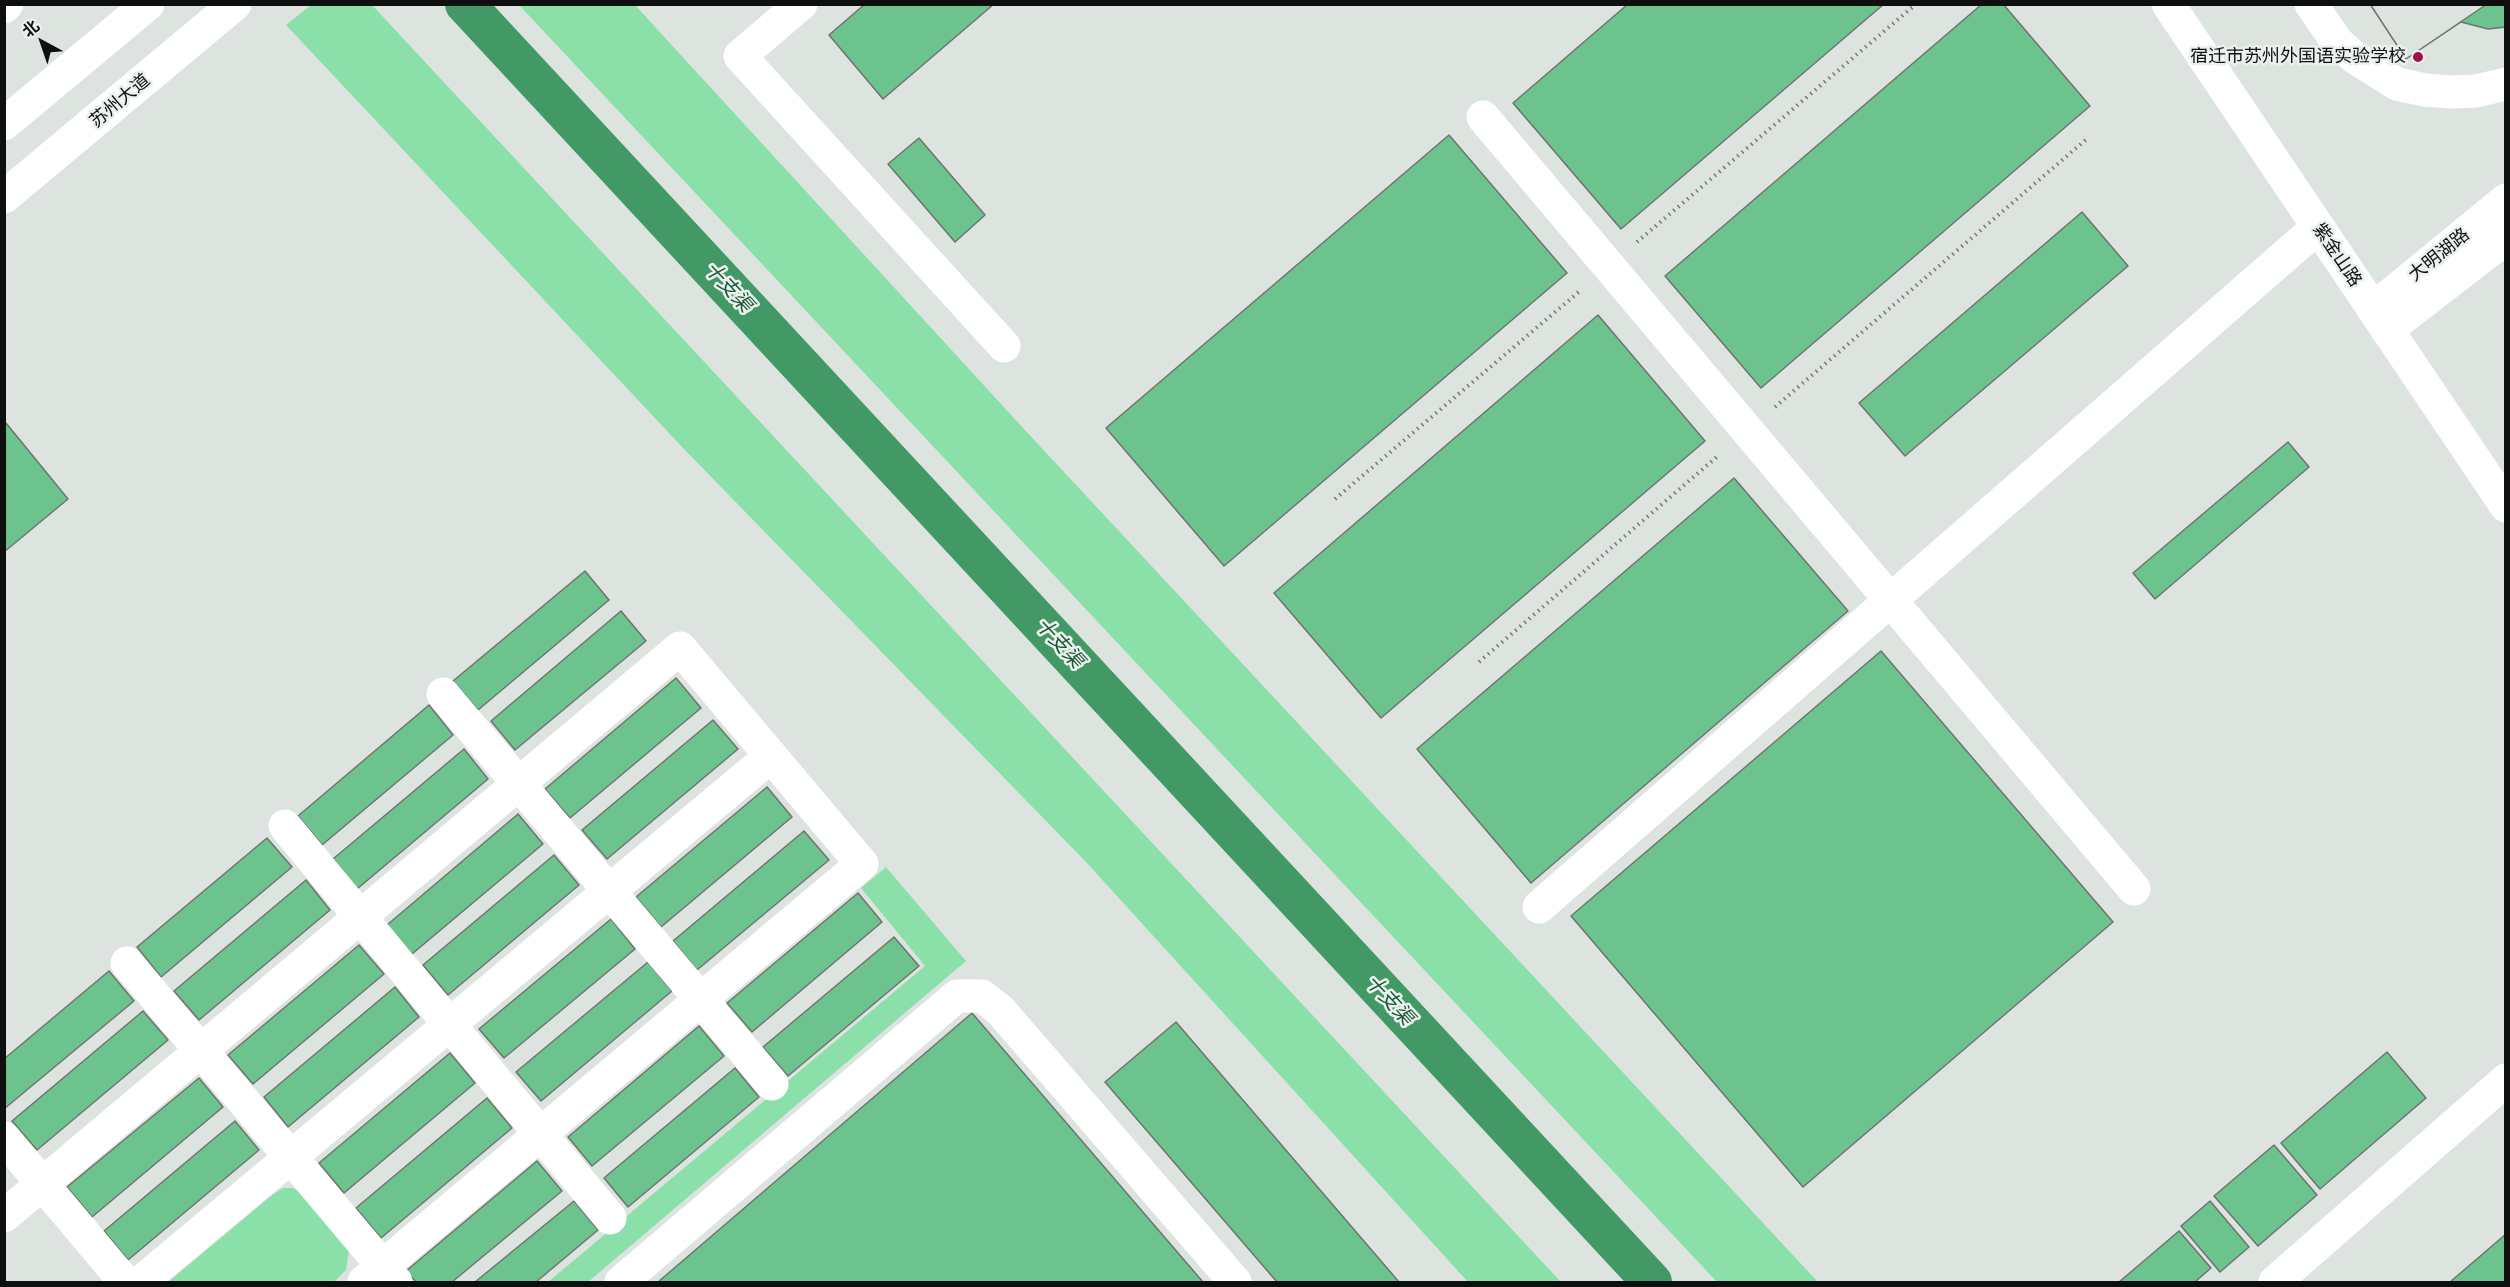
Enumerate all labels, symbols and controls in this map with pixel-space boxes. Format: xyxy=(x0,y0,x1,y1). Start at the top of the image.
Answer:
north arrow xyxy=(12,12,72,72)
text: 北 xyxy=(18,15,43,41)
place label: 宿迁市苏州外国语实验学校 xyxy=(2190,46,2406,68)
marker: 宿迁市苏州外国语实验学校 xyxy=(2411,50,2425,64)
street label: 苏州大道 xyxy=(85,70,155,132)
street label: 紫金山路 xyxy=(2308,219,2366,291)
street label: 大明湖路 xyxy=(2404,224,2474,286)
water label: 十支渠 xyxy=(699,257,757,317)
water label: 十支渠 xyxy=(1030,613,1088,673)
water label: 十支渠 xyxy=(1360,970,1418,1030)

